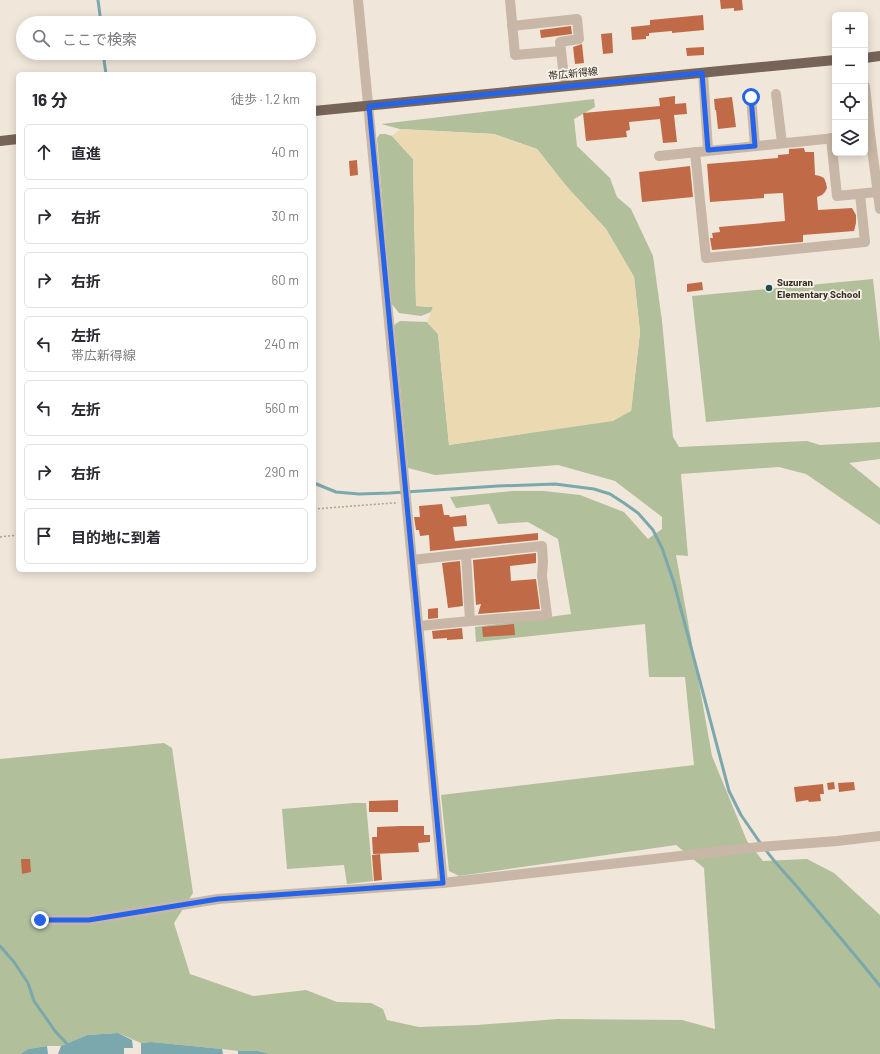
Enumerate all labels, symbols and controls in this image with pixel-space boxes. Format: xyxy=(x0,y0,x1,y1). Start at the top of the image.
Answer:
map controls xyxy=(832,12,868,156)
button: + xyxy=(832,12,868,48)
search box xyxy=(16,16,316,60)
icon: search xyxy=(30,27,52,49)
text: ここで検索 xyxy=(62,30,137,48)
button: − xyxy=(832,48,868,84)
street label: 帯広新得線 xyxy=(548,64,598,82)
button: locate xyxy=(832,84,868,120)
route start xyxy=(742,88,760,106)
text: 16 分 xyxy=(32,89,68,109)
text: 徒歩 · 1.2 km xyxy=(231,91,300,107)
button: layers xyxy=(832,120,868,156)
icon: ahead xyxy=(33,141,55,163)
text: 直進 xyxy=(71,144,101,162)
text: 40 m xyxy=(271,144,299,160)
icon: right xyxy=(33,205,55,227)
text: 右折 xyxy=(71,208,101,226)
text: 30 m xyxy=(272,208,299,224)
icon: right xyxy=(33,269,55,291)
text: 右折 xyxy=(71,272,101,290)
text: 60 m xyxy=(272,272,299,288)
place label: Suzuran Elementary School xyxy=(777,276,860,300)
marker: Suzuran Elementary School xyxy=(764,283,774,293)
text: 左折 xyxy=(71,326,101,344)
icon: left xyxy=(33,333,55,355)
text: 240 m xyxy=(264,336,299,352)
text: 帯広新得線 xyxy=(71,347,136,363)
icon: left xyxy=(33,397,55,419)
text: 左折 xyxy=(71,400,101,418)
text: 560 m xyxy=(265,400,299,416)
icon: right xyxy=(33,461,55,483)
text: 右折 xyxy=(71,464,101,482)
text: 290 m xyxy=(265,464,299,480)
icon: arrive xyxy=(33,525,55,547)
text: 目的地に到着 xyxy=(71,528,161,546)
route end xyxy=(31,911,49,929)

